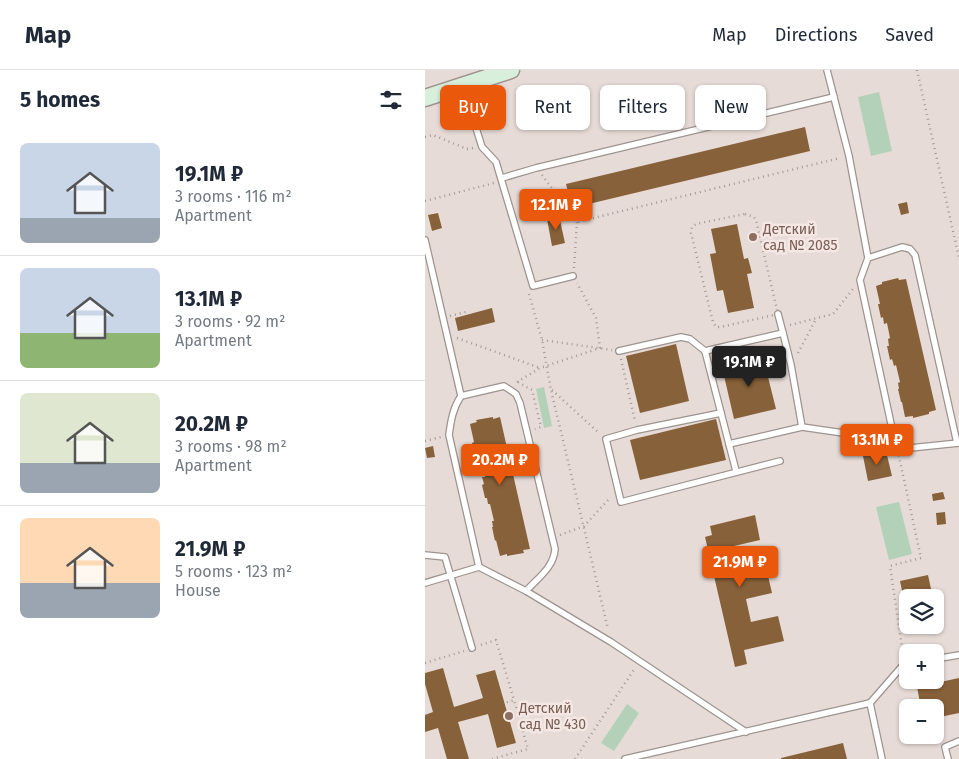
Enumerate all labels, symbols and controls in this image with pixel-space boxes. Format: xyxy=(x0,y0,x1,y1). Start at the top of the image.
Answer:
text: Map xyxy=(25,21,71,49)
text: Map xyxy=(712,24,747,46)
text: Directions xyxy=(775,24,857,46)
text: Saved xyxy=(885,24,934,46)
chip: Buy xyxy=(440,85,506,130)
chip: Rent xyxy=(516,85,590,130)
chip: Filters xyxy=(600,85,685,130)
chip: New xyxy=(695,85,766,130)
icon: filters xyxy=(377,86,405,114)
text: 5 homes xyxy=(20,87,100,113)
text: 19.1M ₽ xyxy=(175,161,243,187)
icon: home xyxy=(60,163,120,223)
text: 3 rooms · 116 m² xyxy=(175,187,292,206)
pin: 12.1M ₽ xyxy=(510,189,602,231)
text: 12.1M ₽ xyxy=(530,195,582,214)
text: Apartment xyxy=(175,206,252,225)
place label: Детский сад № 2085 xyxy=(762,221,838,254)
marker: Детский сад № 2085 xyxy=(747,231,759,243)
text: 13.1M ₽ xyxy=(175,286,242,312)
icon: home xyxy=(60,288,120,348)
text: 3 rooms · 92 m² xyxy=(175,312,285,331)
text: Apartment xyxy=(175,331,252,350)
pin: 19.1M ₽ xyxy=(703,346,795,388)
text: 19.1M ₽ xyxy=(723,352,775,371)
text: 20.2M ₽ xyxy=(175,411,248,437)
icon: home xyxy=(60,413,120,473)
pin: 13.1M ₽ xyxy=(831,424,923,466)
text: 13.1M ₽ xyxy=(851,430,903,449)
text: 3 rooms · 98 m² xyxy=(175,437,287,456)
pin: 20.2M ₽ xyxy=(454,444,546,486)
text: 20.2M ₽ xyxy=(472,450,528,469)
text: Apartment xyxy=(175,456,252,475)
text: 21.9M ₽ xyxy=(175,536,245,562)
icon: home xyxy=(60,538,120,598)
pin: 21.9M ₽ xyxy=(694,546,786,588)
text: 21.9M ₽ xyxy=(713,552,767,571)
text: 5 rooms · 123 m² xyxy=(175,562,292,581)
text: House xyxy=(175,581,221,600)
map controls xyxy=(899,589,944,744)
button: layers xyxy=(899,589,944,634)
button: + xyxy=(899,644,944,689)
button: − xyxy=(899,699,944,744)
place label: Детский сад № 430 xyxy=(518,700,586,733)
marker: Детский сад № 430 xyxy=(503,710,515,722)

